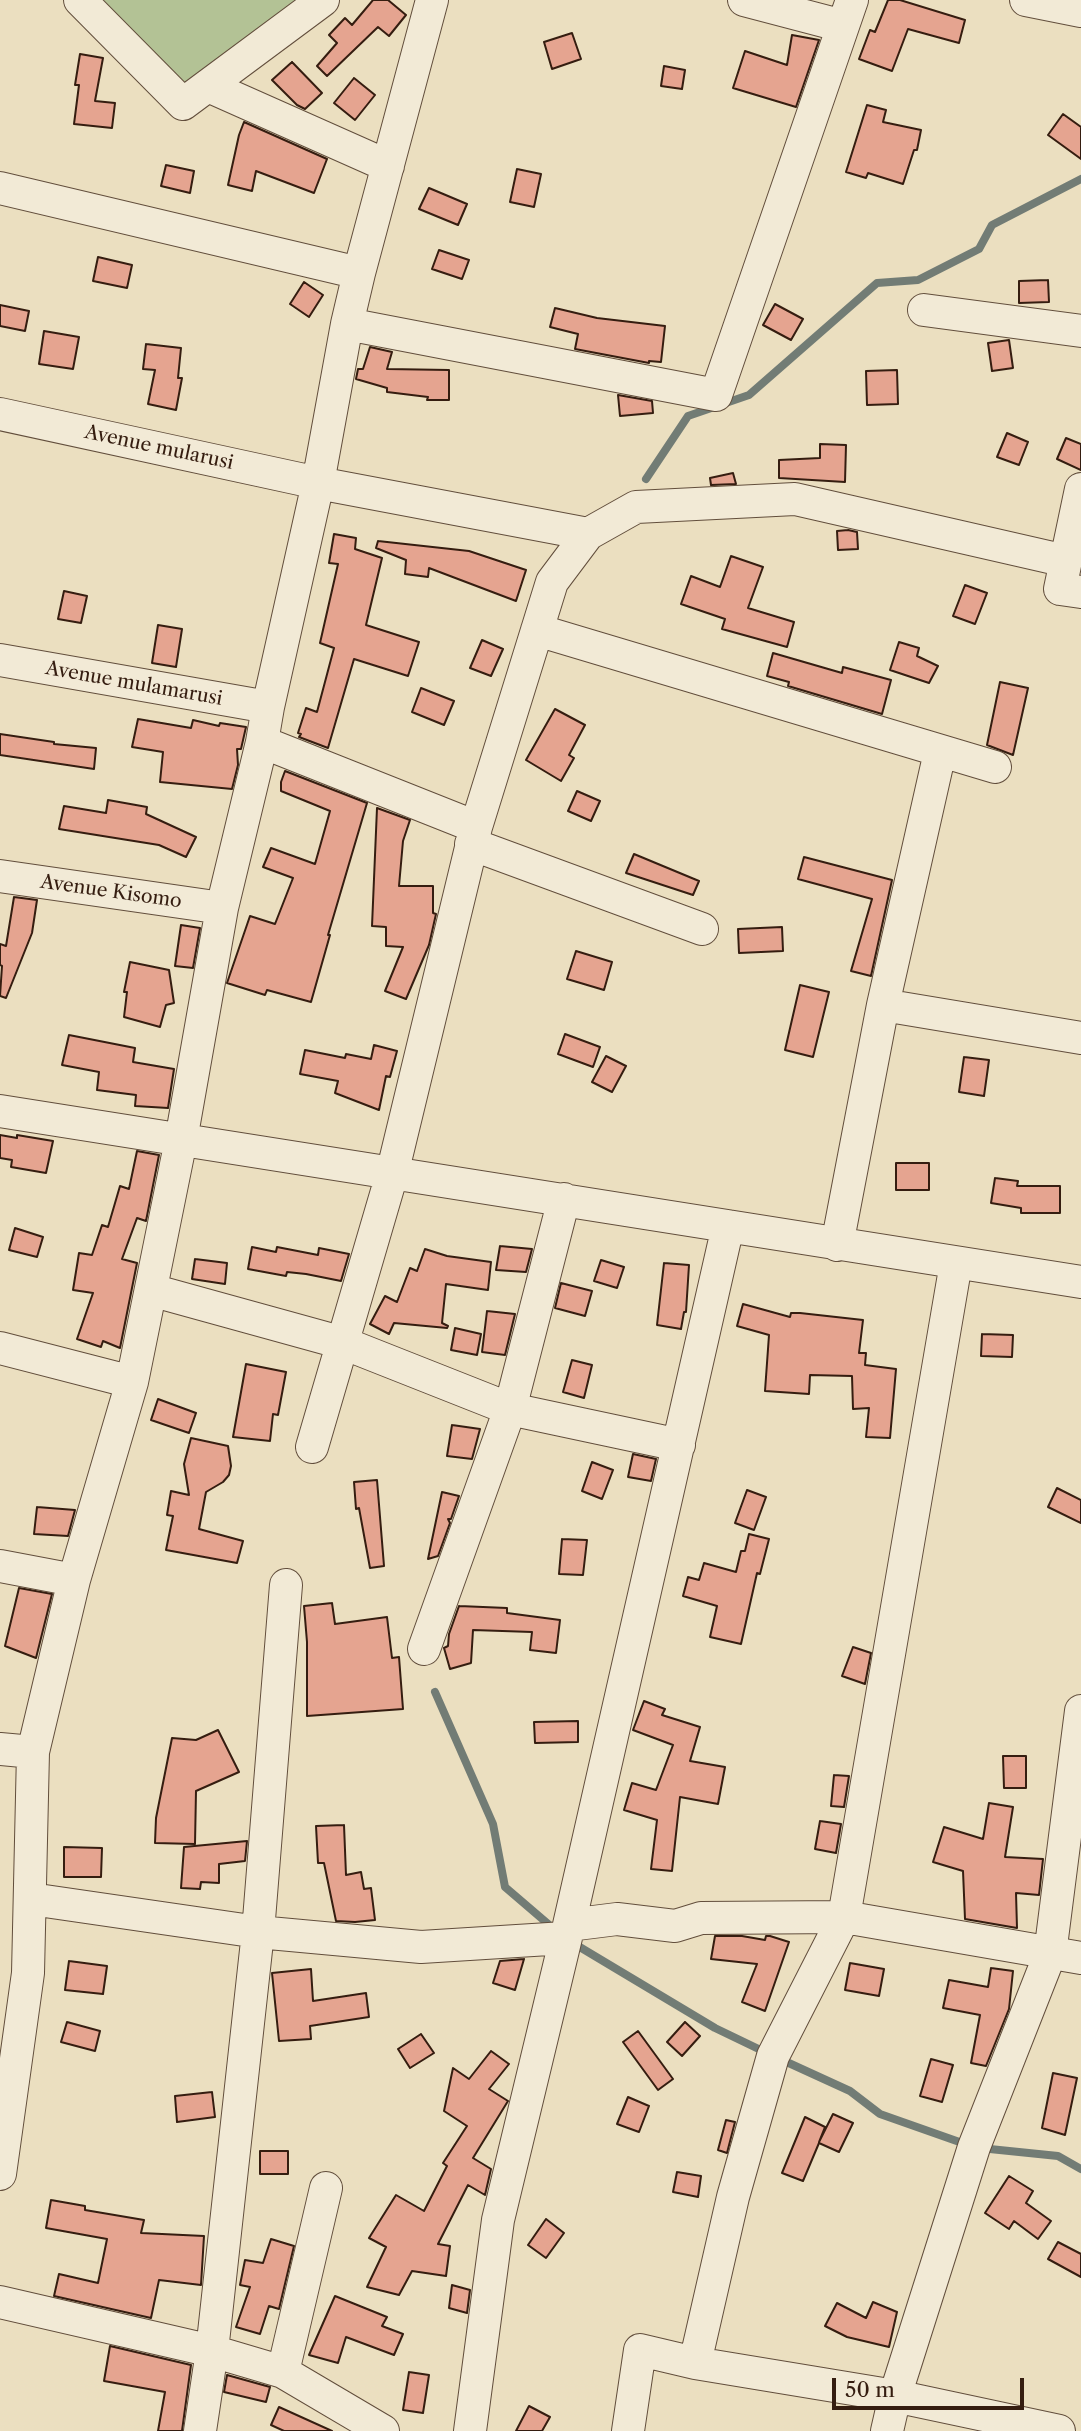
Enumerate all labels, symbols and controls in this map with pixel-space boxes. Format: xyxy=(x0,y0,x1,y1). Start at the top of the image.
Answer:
street label: Avenue mularusi xyxy=(83,421,235,475)
street label: Avenue mulamarusi xyxy=(44,657,224,711)
street label: Avenue Kisomo xyxy=(39,871,183,913)
scale bar xyxy=(836,2364,1028,2408)
text: 50 m xyxy=(845,2377,895,2402)

